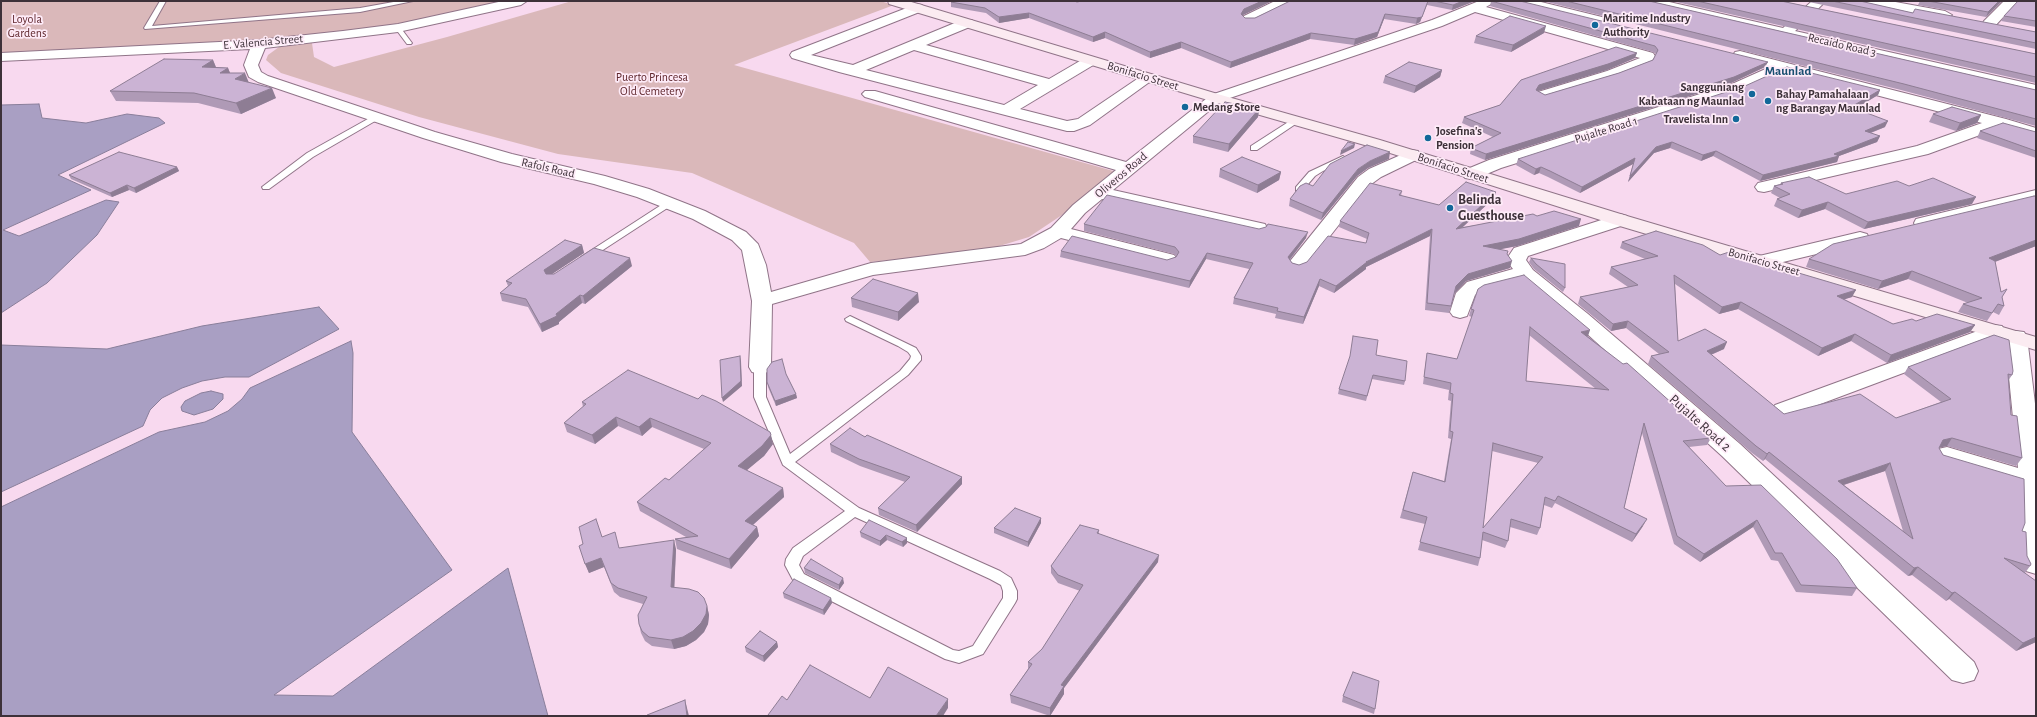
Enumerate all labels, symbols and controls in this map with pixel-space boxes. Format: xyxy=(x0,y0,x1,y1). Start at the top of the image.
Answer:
place label: Maritime Industry Authority xyxy=(1603,11,1690,39)
park label: Loyola Gardens xyxy=(8,12,46,40)
marker: Maritime Industry Authority xyxy=(1590,20,1600,30)
street label: Recaido Road 3 xyxy=(1806,30,1878,60)
street label: E. Valencia Street xyxy=(222,31,304,53)
street label: Bonifacio Street xyxy=(1106,58,1180,94)
district label: Maunlad xyxy=(1765,63,1811,79)
park label: Puerto Princesa Old Cemetery xyxy=(616,70,688,98)
place label: Sangguniang Kabataan ng Maunlad xyxy=(1638,80,1744,108)
place label: Bahay Pamahalaan ng Barangay Maunlad xyxy=(1776,87,1881,115)
marker: Sangguniang Kabataan ng Maunlad xyxy=(1747,89,1757,99)
marker: Bahay Pamahalaan ng Barangay Maunlad xyxy=(1763,96,1773,106)
place label: Medang Store xyxy=(1193,100,1260,114)
marker: Medang Store xyxy=(1180,102,1190,112)
place label: Travelista Inn xyxy=(1663,112,1728,126)
street label: Pujalte Road 1 xyxy=(1573,114,1639,146)
marker: Travelista Inn xyxy=(1731,114,1741,124)
place label: Josefina's Pension xyxy=(1436,124,1482,152)
marker: Josefina's Pension xyxy=(1423,133,1433,143)
street label: Oliveros Road xyxy=(1092,149,1150,201)
street label: Bonifacio Street xyxy=(1416,150,1490,186)
street label: Rafols Road xyxy=(520,155,576,181)
place label: Belinda Guesthouse xyxy=(1458,192,1524,224)
marker: Belinda Guesthouse xyxy=(1445,203,1455,213)
street label: Bonifacio Street xyxy=(1727,245,1801,279)
street label: Pujalte Road 2 xyxy=(1666,391,1734,455)

